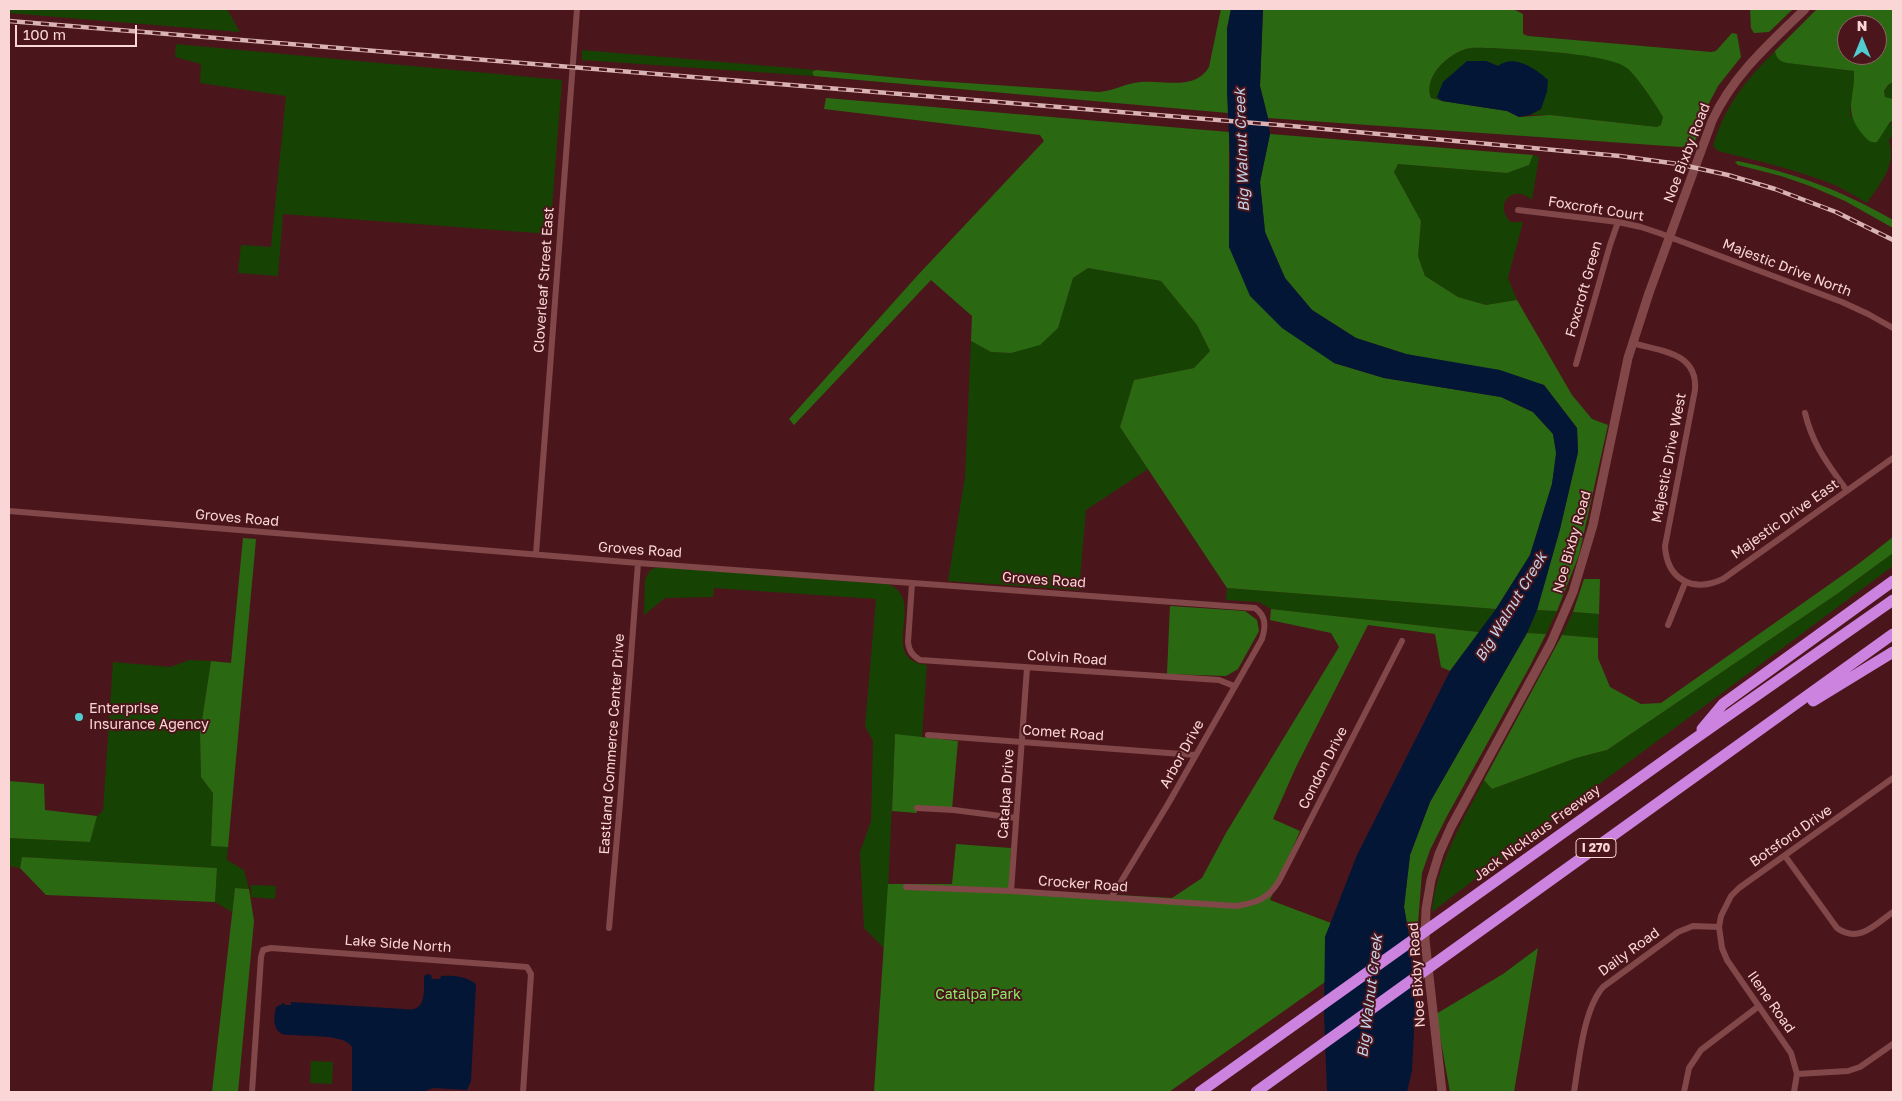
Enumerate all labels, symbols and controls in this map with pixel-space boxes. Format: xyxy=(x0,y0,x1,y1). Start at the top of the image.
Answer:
scale bar xyxy=(18,15,140,47)
north arrow xyxy=(1837,15,1887,65)
text: N xyxy=(1857,17,1867,34)
text: 100 m xyxy=(23,25,66,43)
water label: Big Walnut Creek xyxy=(1231,88,1253,212)
street label: Noe Bixby Road xyxy=(1660,101,1714,205)
street label: Foxcroft Court xyxy=(1547,193,1645,225)
street label: Cloverleaf Street East xyxy=(531,206,557,354)
street label: Majestic Drive North xyxy=(1720,236,1854,300)
street label: Foxcroft Green xyxy=(1562,239,1606,339)
street label: Majestic Drive West xyxy=(1648,392,1690,524)
street label: Majestic Drive East xyxy=(1728,476,1842,562)
street label: Noe Bixby Road xyxy=(1549,489,1595,595)
street label: Groves Road xyxy=(194,506,280,530)
street label: Groves Road xyxy=(597,539,683,561)
water label: Big Walnut Creek xyxy=(1471,549,1551,665)
street label: Groves Road xyxy=(1001,569,1087,591)
street label: Eastland Commerce Center Drive xyxy=(596,633,628,855)
street label: Colvin Road xyxy=(1026,647,1108,669)
place label: Enterprise Insurance Agency xyxy=(89,701,209,734)
marker: Enterprise Insurance Agency xyxy=(73,711,85,723)
street label: Arbor Drive xyxy=(1156,717,1208,791)
street label: Comet Road xyxy=(1022,722,1104,744)
street label: Condon Drive xyxy=(1295,724,1351,812)
street label: Catalpa Drive xyxy=(994,749,1018,839)
street label: Jack Nicklaus Freeway xyxy=(1470,781,1604,885)
street label: Botsford Drive xyxy=(1747,802,1835,870)
road number: I 270 xyxy=(1576,838,1616,858)
street label: Crocker Road xyxy=(1038,872,1128,896)
street label: Noe Bixby Road xyxy=(1405,922,1429,1028)
street label: Daily Road xyxy=(1595,924,1663,980)
street label: Lake Side North xyxy=(344,932,452,956)
water label: Big Walnut Creek xyxy=(1354,933,1386,1059)
street label: Ilene Road xyxy=(1744,968,1798,1036)
park label: Catalpa Park xyxy=(935,987,1021,1003)

